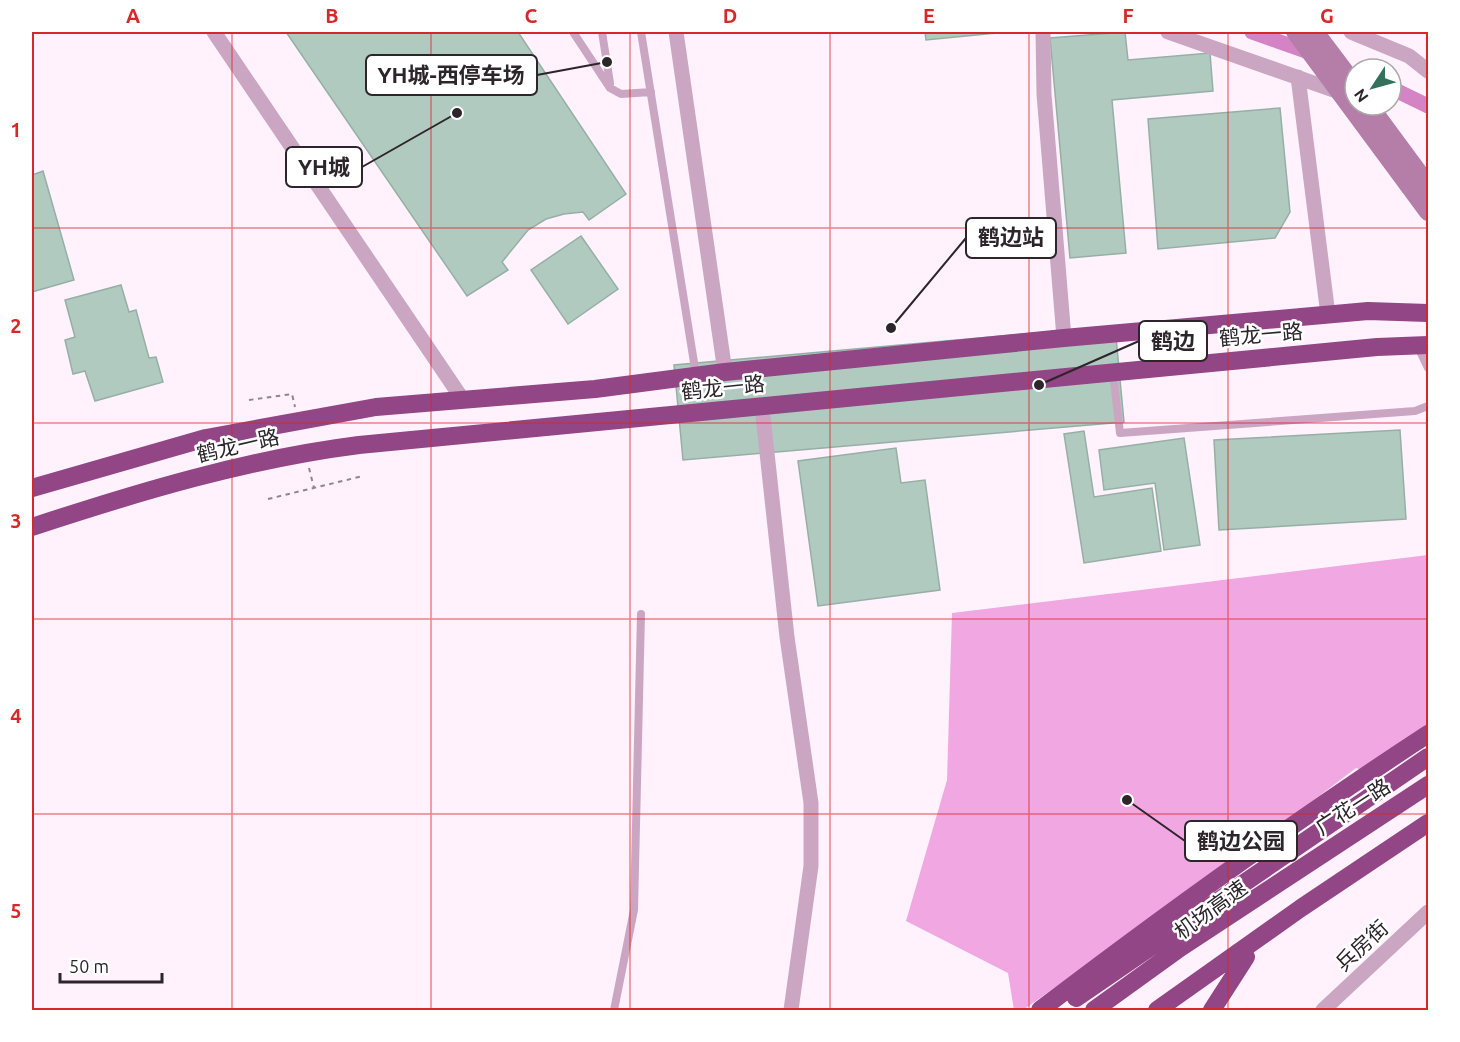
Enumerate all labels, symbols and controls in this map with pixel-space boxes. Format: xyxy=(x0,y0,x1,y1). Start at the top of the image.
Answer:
text: A xyxy=(126,4,140,27)
text: B xyxy=(325,4,339,27)
text: C xyxy=(525,4,538,27)
text: D xyxy=(723,4,737,27)
text: E xyxy=(923,4,935,27)
text: F xyxy=(1122,4,1134,27)
text: G xyxy=(1320,4,1334,27)
callout: YH城-西停车场 xyxy=(366,55,537,95)
north arrow xyxy=(1343,57,1403,117)
text: YH城-西停车场 xyxy=(377,62,525,87)
text: N xyxy=(1350,86,1372,106)
text: 1 xyxy=(10,118,22,141)
callout: YH城 xyxy=(286,147,362,187)
text: YH城 xyxy=(298,154,350,179)
callout: 鹤边站 xyxy=(966,218,1056,258)
text: 鹤边站 xyxy=(978,224,1044,249)
text: 2 xyxy=(10,314,22,337)
street label: 鹤龙一路 xyxy=(1218,318,1304,350)
callout: 鹤边 xyxy=(1139,321,1207,361)
text: 鹤边 xyxy=(1151,328,1195,353)
street label: 鹤龙一路 xyxy=(680,371,766,403)
street label: 鹤龙一路 xyxy=(194,424,281,466)
text: 3 xyxy=(10,509,22,532)
text: 4 xyxy=(10,704,22,727)
street label: 广花一路 xyxy=(1311,773,1394,839)
callout: 鹤边公园 xyxy=(1185,821,1297,861)
text: 鹤边公园 xyxy=(1197,828,1285,853)
street label: 机场高速 xyxy=(1169,875,1251,944)
text: 5 xyxy=(10,899,22,922)
street label: 兵房街 xyxy=(1330,915,1393,976)
scale bar xyxy=(60,946,162,984)
text: 50 m xyxy=(69,956,109,976)

